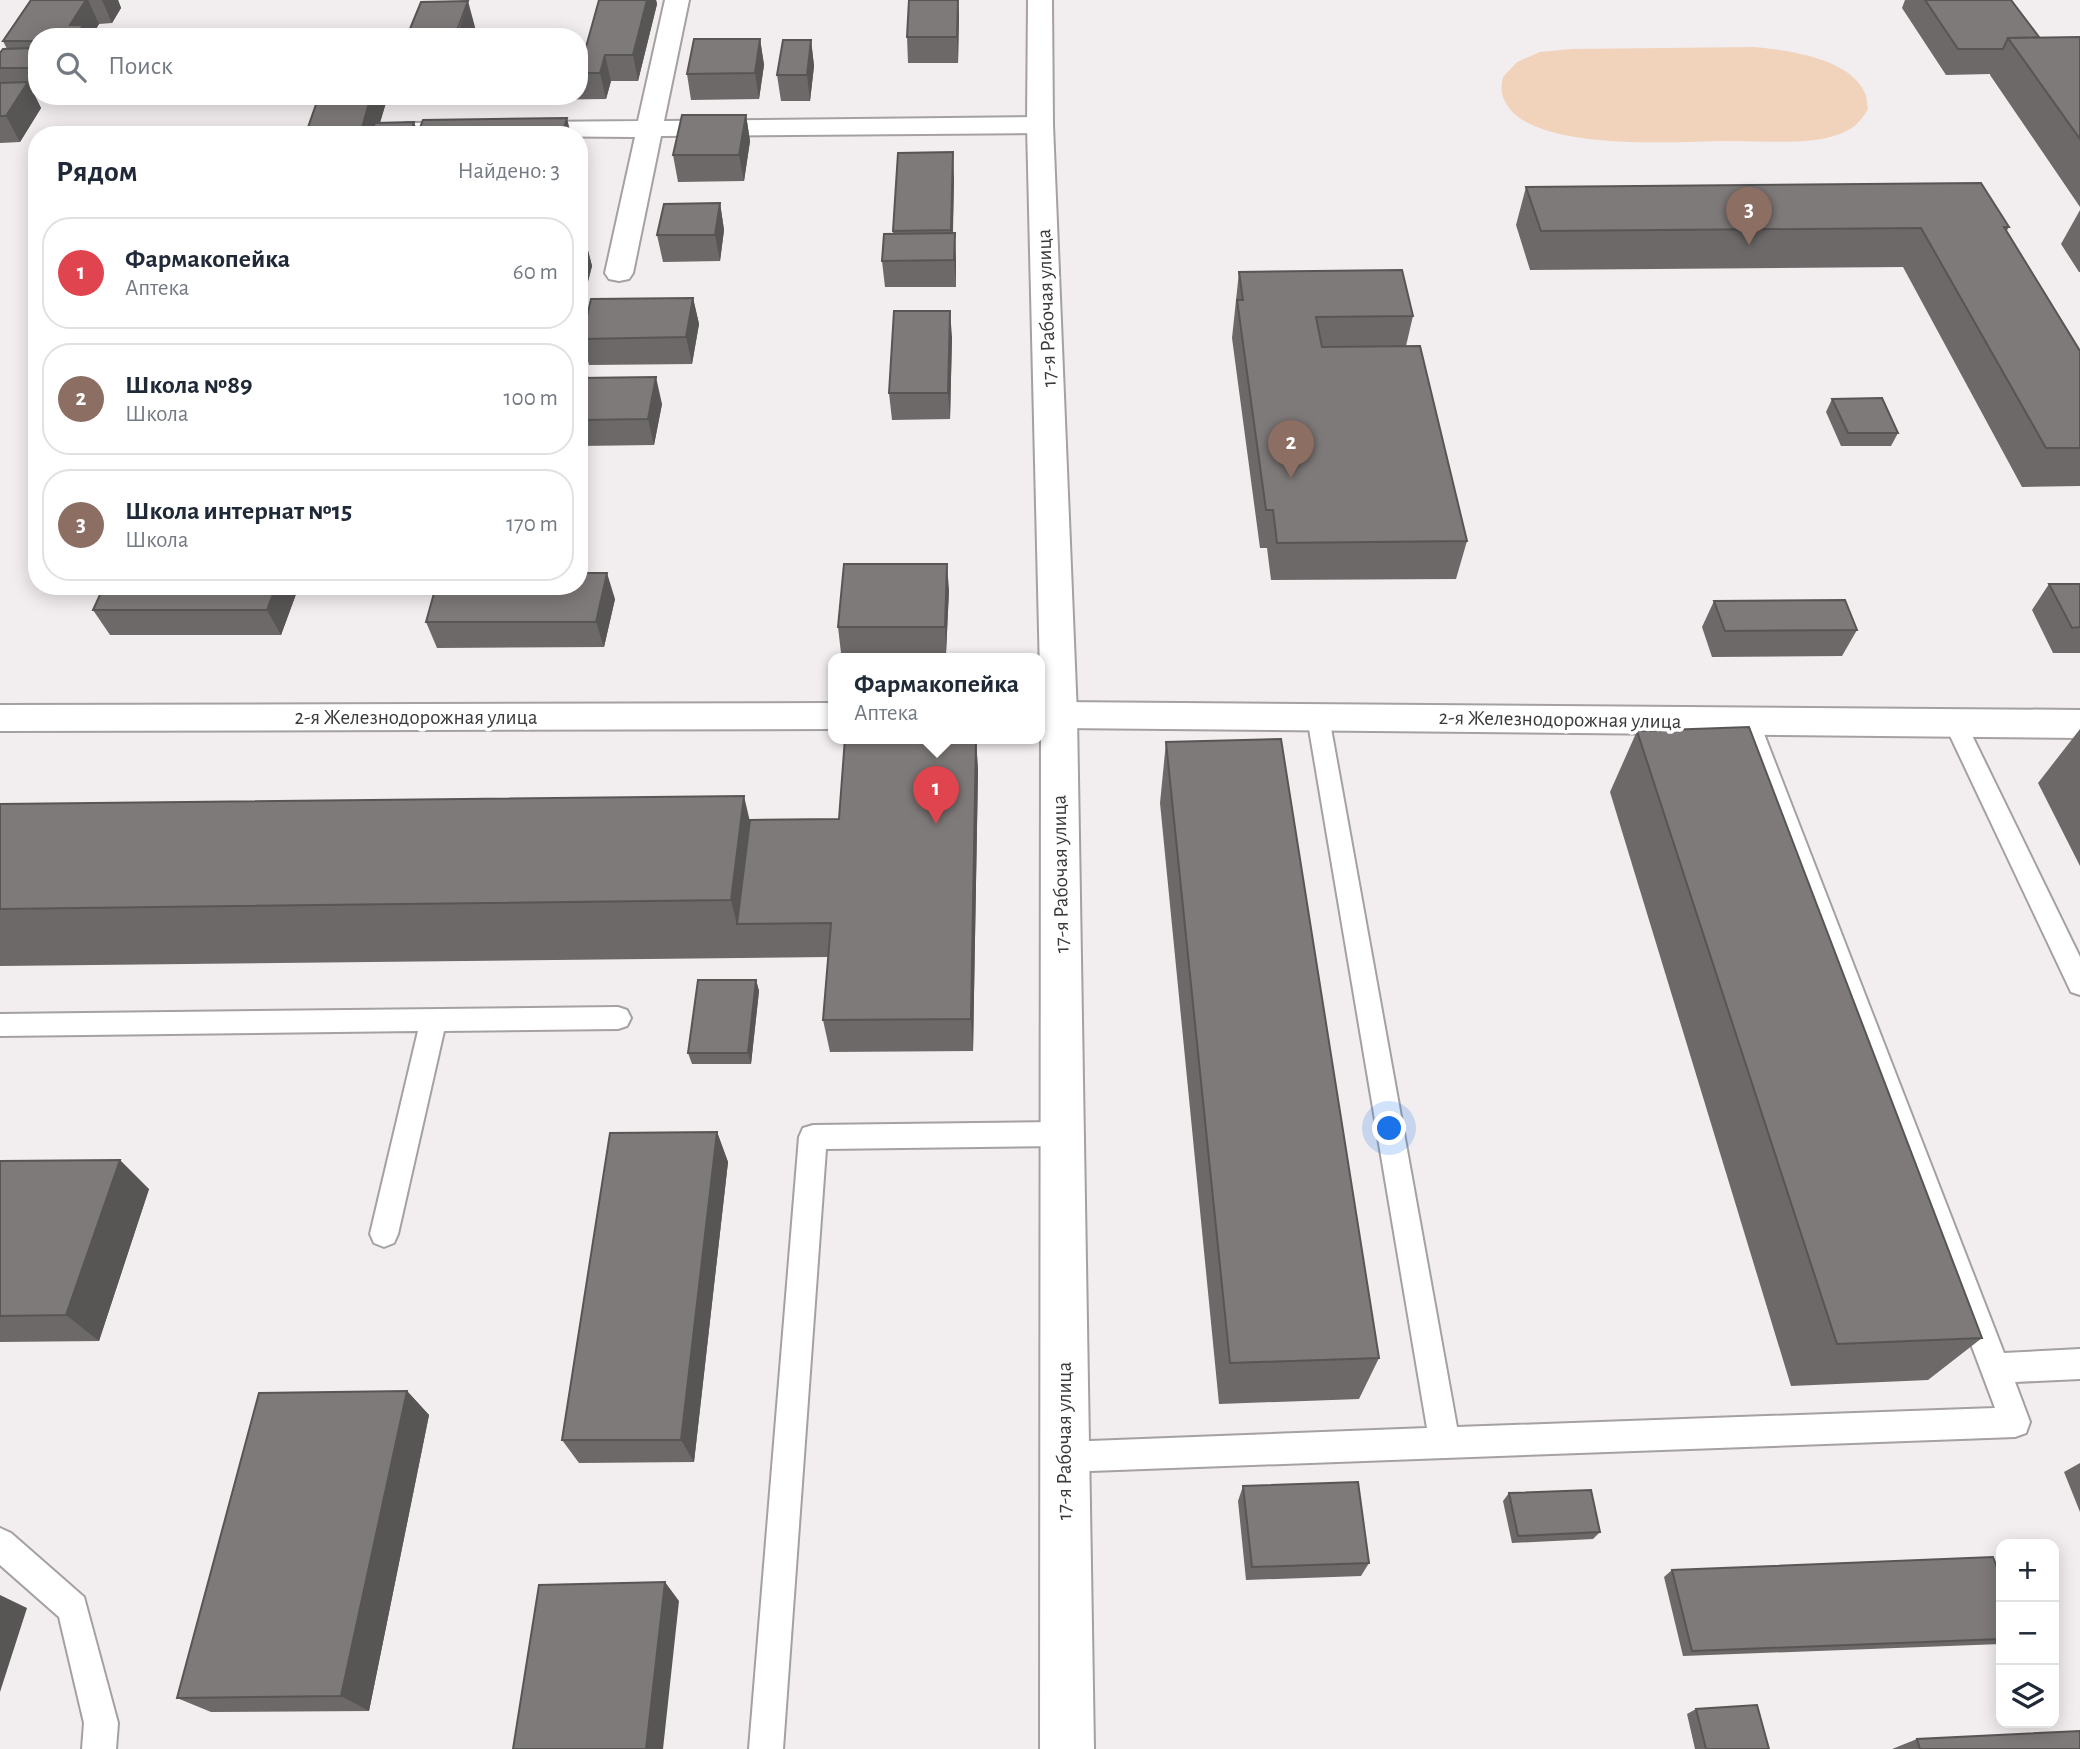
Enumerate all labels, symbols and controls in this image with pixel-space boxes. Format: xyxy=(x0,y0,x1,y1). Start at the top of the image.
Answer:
search box xyxy=(28,28,588,105)
icon: search xyxy=(52,48,90,86)
text: Поиск xyxy=(108,53,173,79)
text: Рядом xyxy=(56,157,138,187)
text: Найдено: 3 xyxy=(458,160,560,183)
pin: 3 xyxy=(1726,187,1772,245)
street label: 17-я Рабочая улица xyxy=(1033,228,1060,388)
text: Фармакопейка xyxy=(125,246,290,272)
text: 1 xyxy=(77,261,85,284)
text: 60 m xyxy=(513,261,558,284)
text: Аптека xyxy=(125,277,189,300)
text: Школа №89 xyxy=(125,372,253,398)
text: 2 xyxy=(76,387,86,410)
text: 100 m xyxy=(504,387,558,410)
text: Школа xyxy=(125,403,189,426)
pin: 2 xyxy=(1268,420,1314,478)
text: Школа интернат №15 xyxy=(125,498,352,524)
text: 3 xyxy=(76,513,86,536)
text: 170 m xyxy=(506,513,558,536)
text: Школа xyxy=(125,529,189,552)
popup xyxy=(828,653,1045,744)
text: Фармакопейка xyxy=(854,671,1019,697)
text: Аптека xyxy=(854,702,918,725)
street label: 2-я Железнодорожная улица xyxy=(295,707,538,728)
street label: 2-я Железнодорожная улица xyxy=(1438,707,1682,732)
pin: 1 xyxy=(913,766,959,824)
street label: 17-я Рабочая улица xyxy=(1049,794,1072,953)
your location xyxy=(1372,1111,1406,1145)
street label: 17-я Рабочая улица xyxy=(1054,1361,1075,1520)
map controls xyxy=(1996,1539,2059,1728)
button: + xyxy=(1996,1539,2059,1602)
button: − xyxy=(1996,1602,2059,1665)
button: layers xyxy=(1996,1665,2059,1728)

